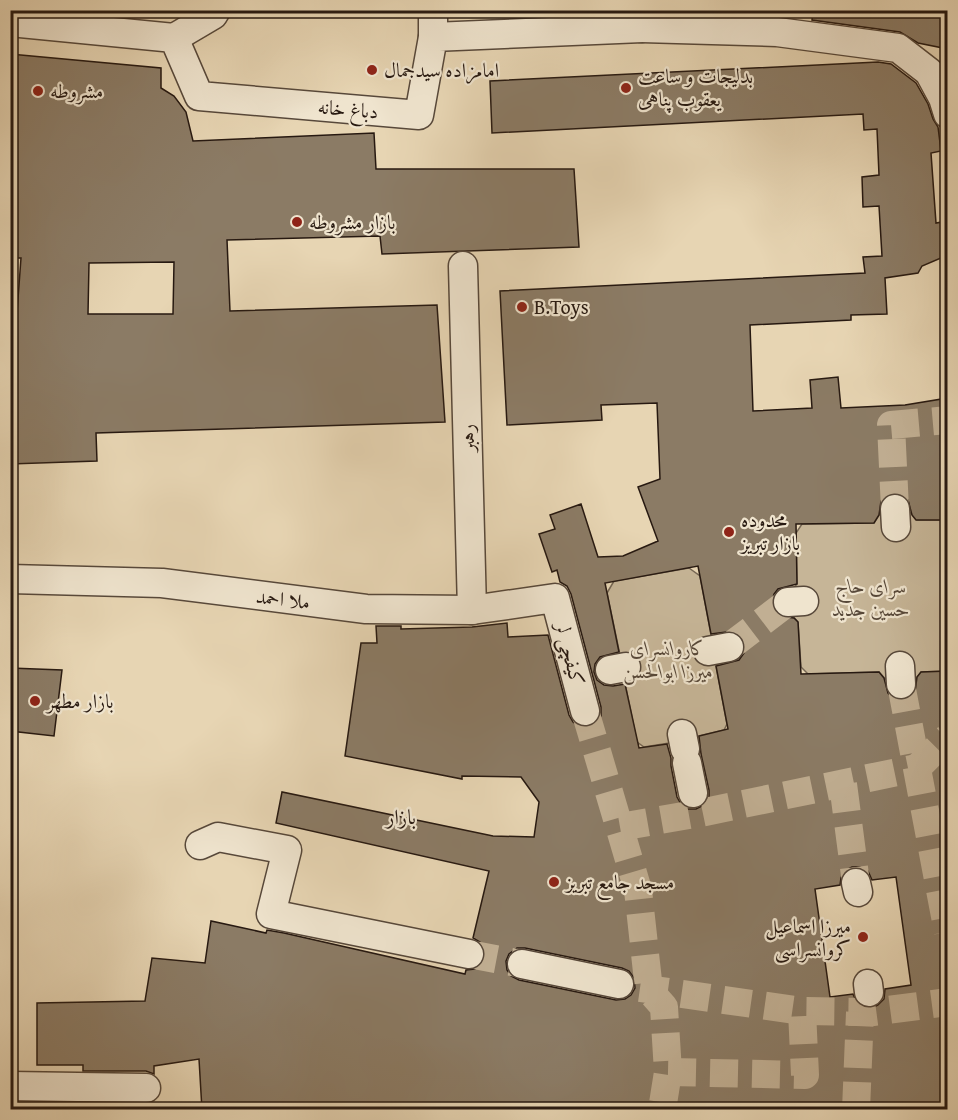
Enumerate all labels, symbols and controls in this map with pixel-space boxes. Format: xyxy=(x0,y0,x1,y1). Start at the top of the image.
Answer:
place label: امامزاده سیدجمال xyxy=(384,55,499,84)
place label: بدلیجات و ساعت یعقوب پناهی xyxy=(638,61,753,113)
marker: امامزاده سیدجمال xyxy=(365,63,379,77)
place label: مشروطه xyxy=(50,76,103,105)
marker: بدلیجات و ساعت یعقوب پناهی xyxy=(619,81,633,95)
marker: مشروطه xyxy=(31,84,45,98)
street label: دباغ خانه xyxy=(316,91,380,130)
place label: بازار مشروطه xyxy=(309,207,395,236)
marker: بازار مشروطه xyxy=(290,215,304,229)
place label: B.Toys xyxy=(534,292,589,321)
marker: B.Toys xyxy=(515,300,529,314)
street label: رهبر xyxy=(452,424,482,455)
place label: محدوده بازار تبریز xyxy=(739,505,800,557)
marker: محدوده بازار تبریز xyxy=(722,525,736,539)
park label: سرای حاج حسین جدید xyxy=(832,571,910,623)
street label: ملا احمد xyxy=(254,581,312,616)
street label: کیفچی لر xyxy=(548,617,593,689)
park label: کاروانسرای میرزا ابوالحسن xyxy=(623,633,713,685)
place label: بازار مطهر xyxy=(45,686,114,715)
marker: بازار مطهر xyxy=(28,694,42,708)
district label: بازار xyxy=(384,801,416,832)
place label: مسجد جامع تبریز xyxy=(564,867,674,900)
marker: مسجد جامع تبریز xyxy=(547,875,561,889)
place label: میرزا اسماعیل کروانسراسی xyxy=(765,911,851,964)
marker: میرزا اسماعیل کروانسراسی xyxy=(856,930,870,944)

